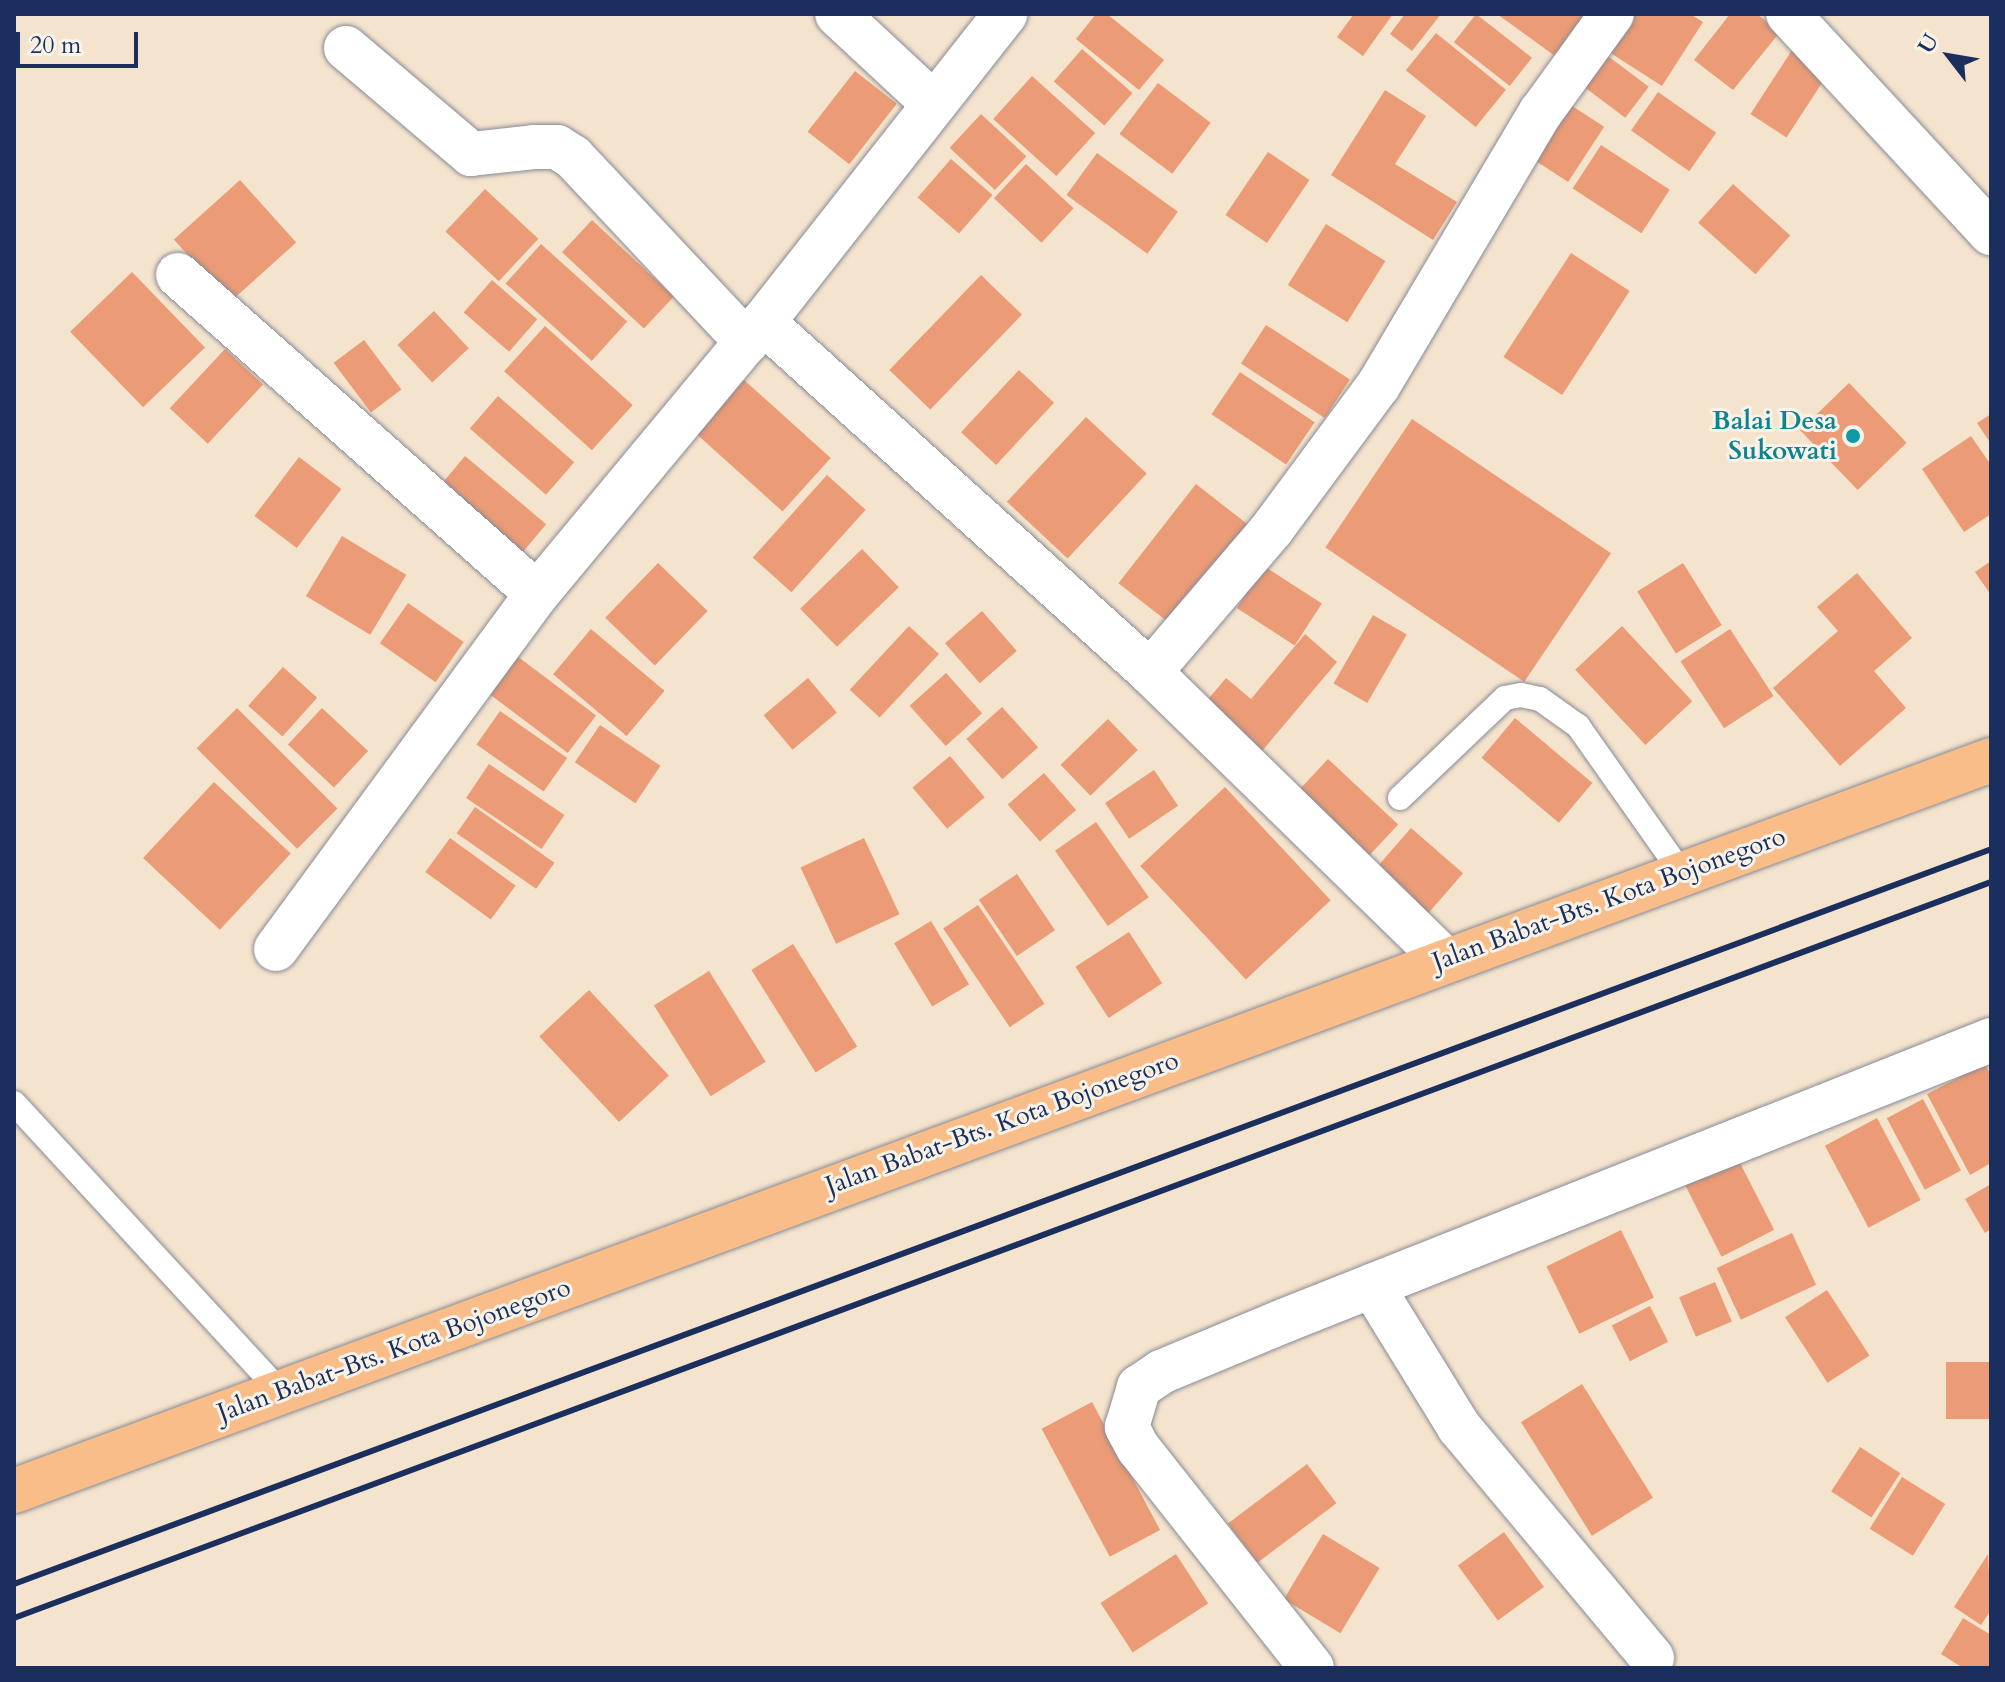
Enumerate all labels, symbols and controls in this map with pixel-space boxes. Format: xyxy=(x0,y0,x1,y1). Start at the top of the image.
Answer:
scale bar xyxy=(20,16,142,66)
north arrow xyxy=(1909,16,1989,96)
text: U xyxy=(1911,28,1946,59)
text: 20 m xyxy=(30,29,81,62)
place label: Balai Desa Sukowati xyxy=(1712,405,1837,466)
marker: Balai Desa Sukowati xyxy=(1844,427,1862,445)
street label: Jalan Babat-Bts. Kota Bojonegoro xyxy=(1428,820,1790,978)
street label: Jalan Babat-Bts. Kota Bojonegoro xyxy=(821,1044,1183,1202)
street label: Jalan Babat-Bts. Kota Bojonegoro xyxy=(213,1271,575,1429)

